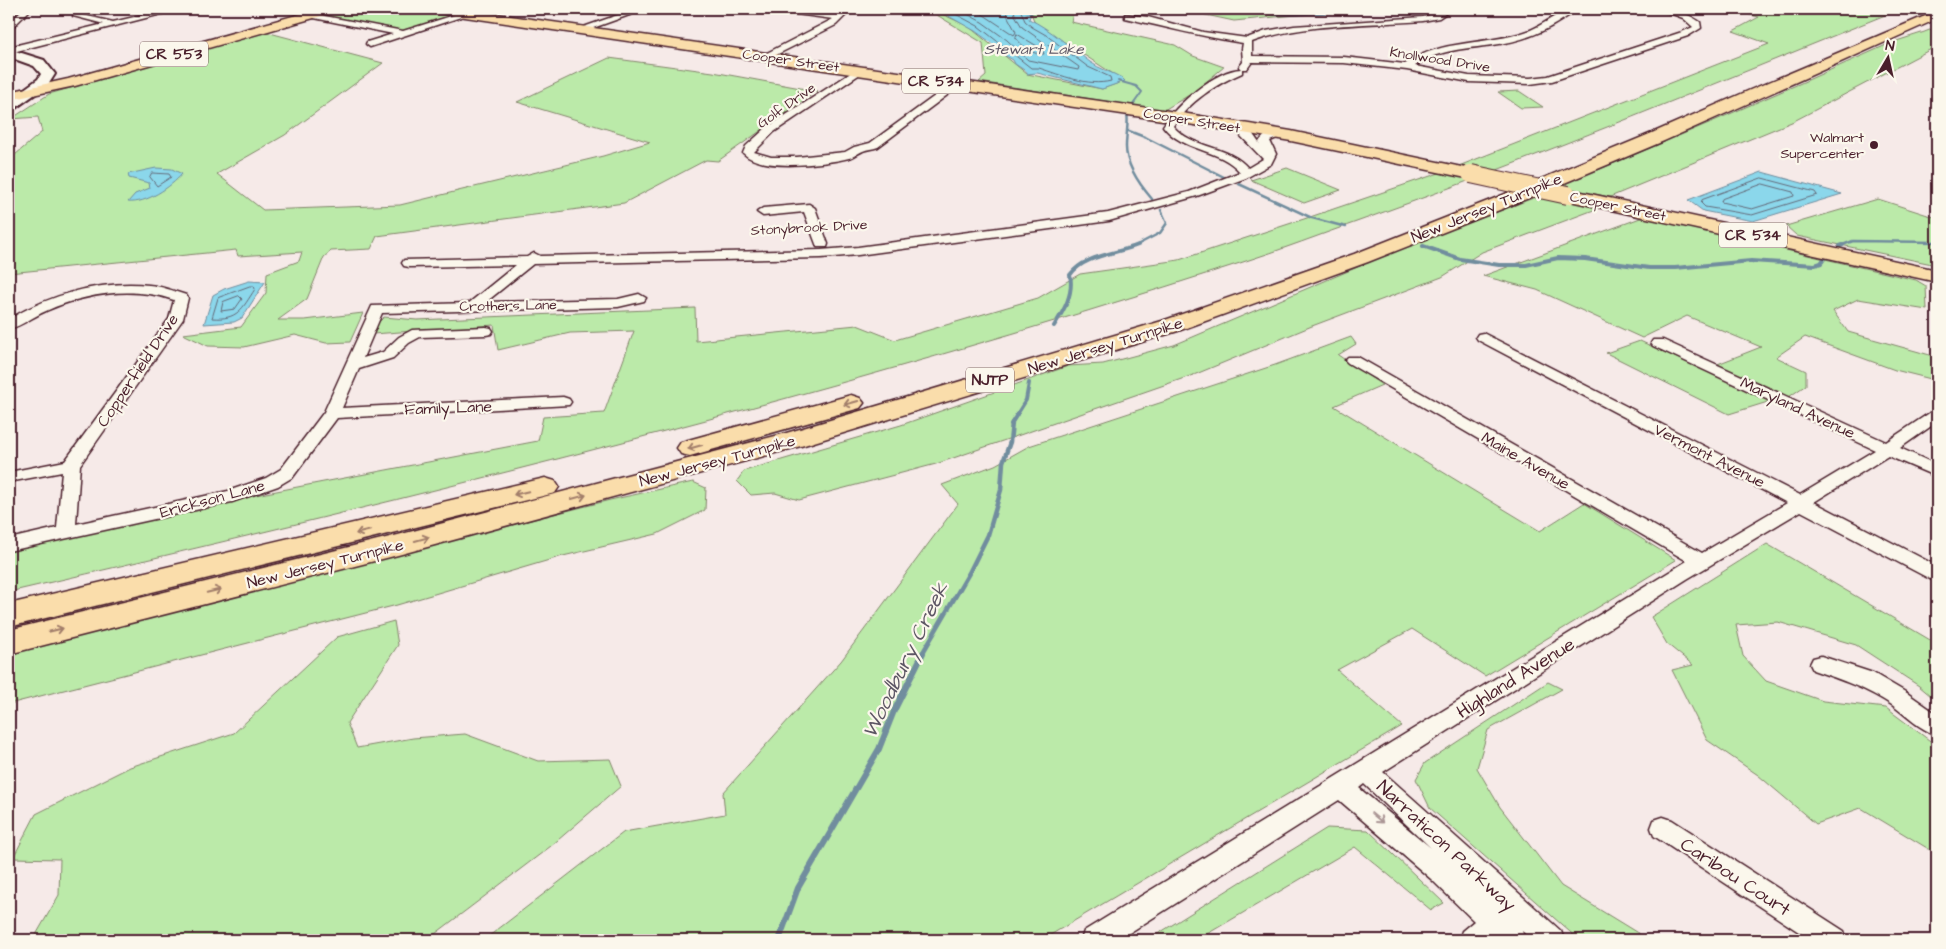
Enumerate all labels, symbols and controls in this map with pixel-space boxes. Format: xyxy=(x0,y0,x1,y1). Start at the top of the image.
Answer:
north arrow xyxy=(1864,32,1914,82)
text: N xyxy=(1884,36,1896,57)
water label: Stewart Lake xyxy=(984,39,1085,60)
road number: CR 553 xyxy=(140,42,208,66)
street label: Knollwood Drive xyxy=(1388,42,1492,78)
street label: Cooper Street xyxy=(741,44,841,78)
road number: CR 534 xyxy=(902,68,970,94)
street label: Golf Drive xyxy=(753,78,820,133)
street label: Cooper Street xyxy=(1142,103,1242,139)
place label: Walmart Supercenter xyxy=(1780,128,1864,164)
marker: Walmart Supercenter xyxy=(1868,139,1880,151)
street label: New Jersey Turnpike xyxy=(1408,168,1566,249)
street label: Cooper Street xyxy=(1568,187,1668,227)
street label: Stonybrook Drive xyxy=(750,215,868,241)
road number: CR 534 xyxy=(1719,222,1787,248)
street label: Crothers Lane xyxy=(459,295,557,317)
street label: Copperfield Drive xyxy=(92,309,184,431)
street label: New Jersey Turnpike xyxy=(1025,312,1186,381)
road number: NJTP xyxy=(966,368,1014,392)
street label: Maryland Avenue xyxy=(1736,372,1859,445)
street label: Family Lane xyxy=(404,395,493,422)
one-way arrow xyxy=(843,399,859,408)
street label: Vermont Avenue xyxy=(1650,418,1769,494)
street label: Maine Avenue xyxy=(1477,427,1574,495)
street label: New Jersey Turnpike xyxy=(637,429,798,493)
one-way arrow xyxy=(687,442,703,452)
street label: Erickson Lane xyxy=(157,474,268,524)
one-way arrow xyxy=(513,489,529,498)
one-way arrow xyxy=(571,492,587,501)
one-way arrow xyxy=(355,528,371,537)
street label: New Jersey Turnpike xyxy=(245,534,406,595)
one-way arrow xyxy=(414,534,430,543)
water label: Woodbury Creek xyxy=(855,576,957,744)
one-way arrow xyxy=(205,586,221,595)
one-way arrow xyxy=(48,625,64,634)
street label: Highland Avenue xyxy=(1451,631,1581,726)
street label: Narraticon Parkway xyxy=(1370,774,1522,919)
one-way arrow xyxy=(1370,812,1383,823)
street label: Caribou Court xyxy=(1675,831,1796,923)

